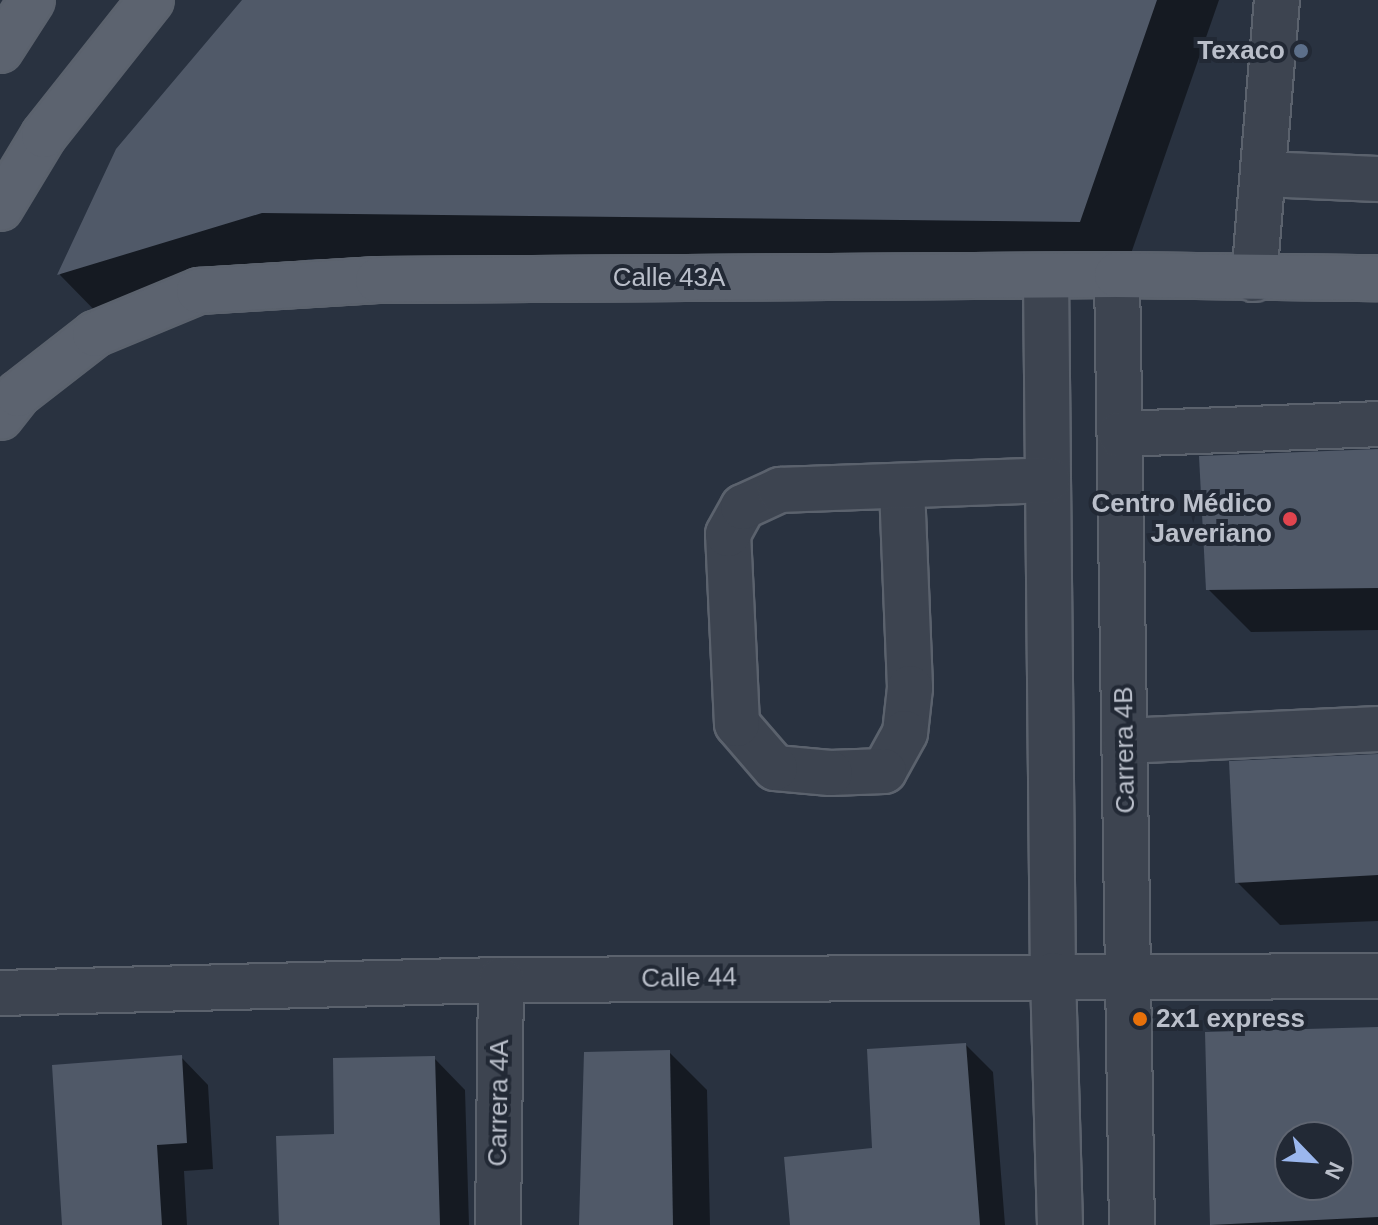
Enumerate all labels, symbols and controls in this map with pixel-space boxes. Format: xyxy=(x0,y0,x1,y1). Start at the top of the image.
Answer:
place label: Texaco xyxy=(1197,35,1285,67)
marker: Texaco xyxy=(1292,42,1310,60)
street label: Calle 43A xyxy=(613,262,725,294)
place label: Centro Médico Javeriano xyxy=(1091,488,1272,550)
marker: Centro Médico Javeriano xyxy=(1279,508,1301,530)
street label: Carrera 4B xyxy=(1108,686,1142,814)
street label: Calle 44 xyxy=(641,962,737,994)
place label: 2x1 express xyxy=(1156,1003,1305,1035)
marker: 2x1 express xyxy=(1131,1010,1149,1028)
street label: Carrera 4A xyxy=(482,1039,516,1167)
north arrow xyxy=(1274,1121,1354,1201)
text: N xyxy=(1320,1158,1349,1183)

